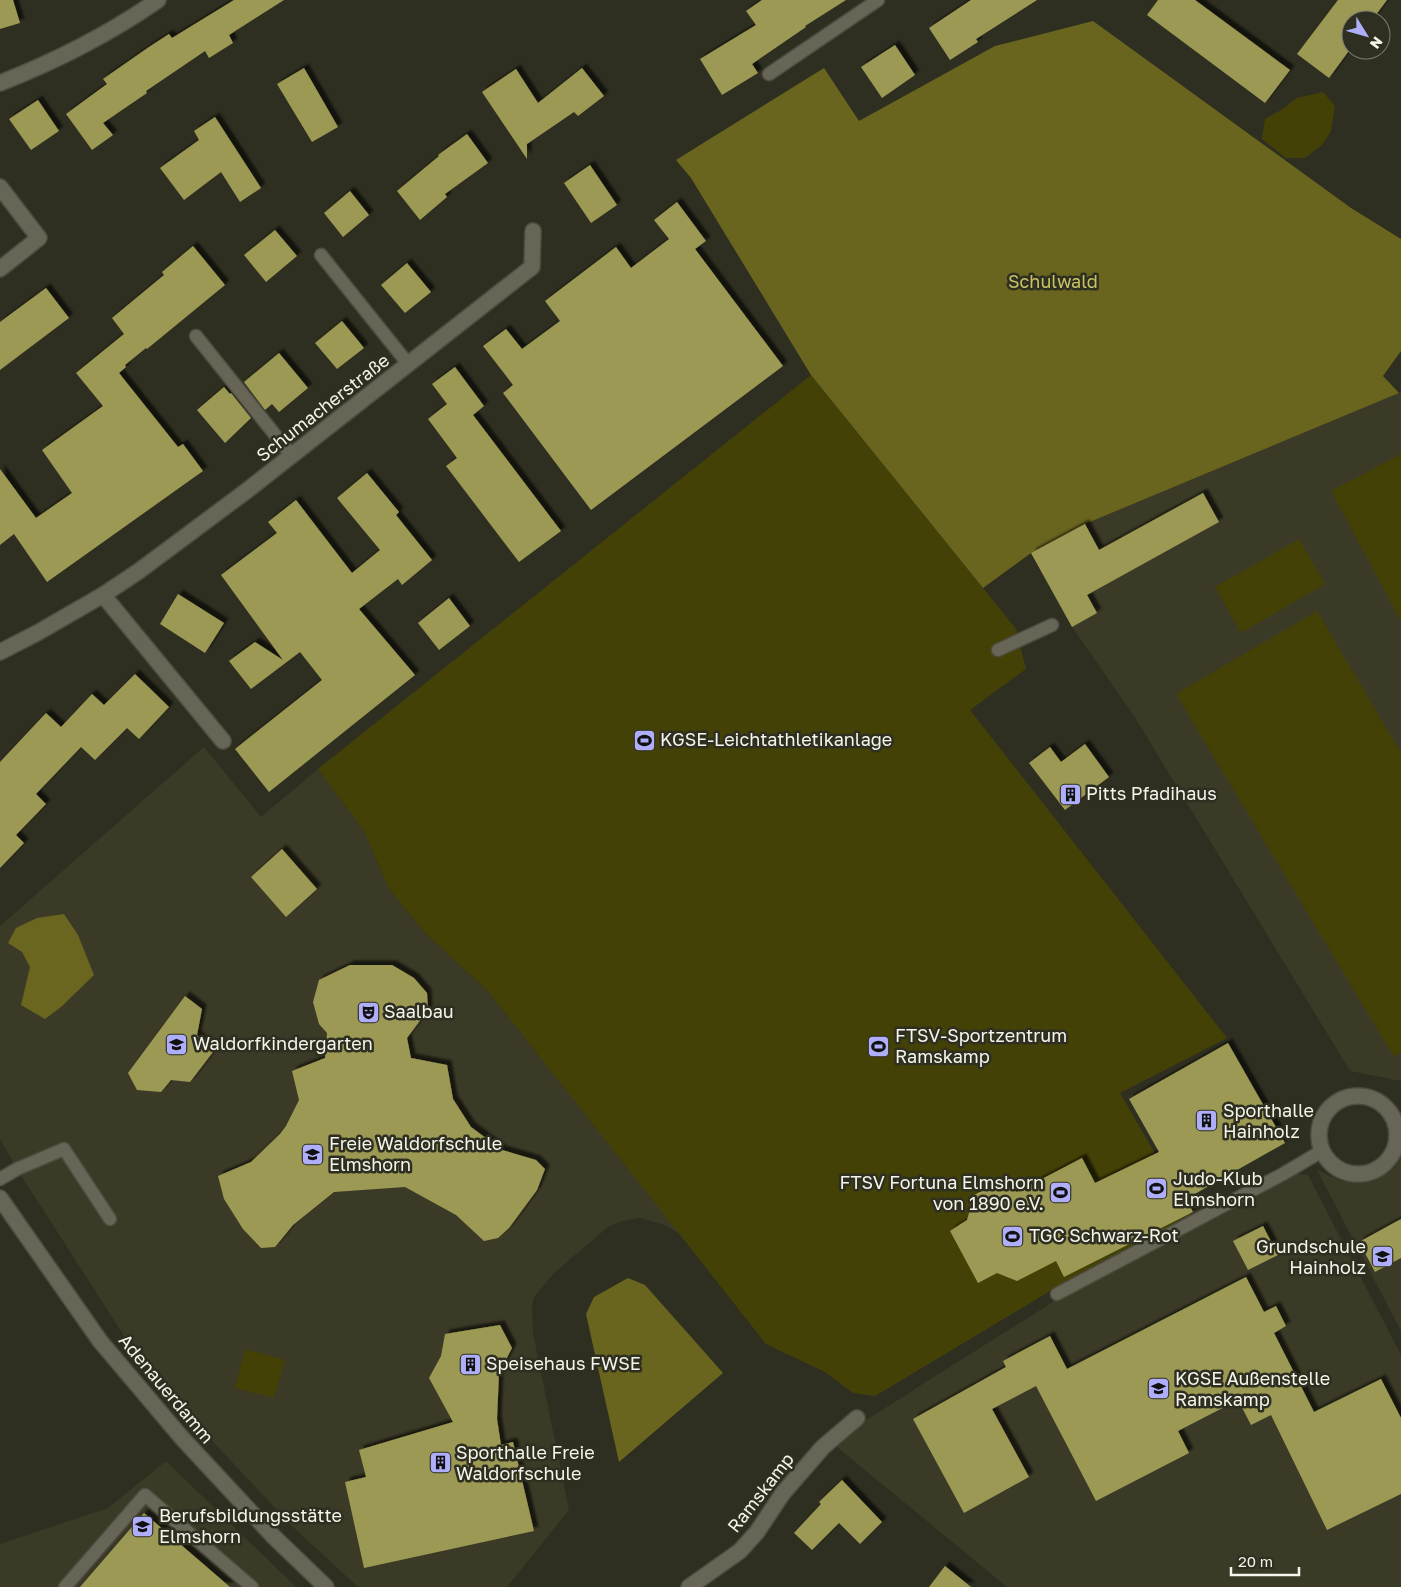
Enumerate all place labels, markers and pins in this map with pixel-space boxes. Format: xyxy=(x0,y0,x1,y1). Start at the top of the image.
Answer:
sports icon: KGSE-Leichtathletikanlage xyxy=(632,728,656,752)
place label: KGSE-Leichtathletikanlage xyxy=(660,728,892,750)
building icon: Pitts Pfadihaus xyxy=(1058,782,1082,806)
place label: Pitts Pfadihaus xyxy=(1086,782,1217,804)
theatre icon: Saalbau xyxy=(356,1000,380,1024)
place label: Saalbau xyxy=(384,1000,454,1022)
place label: FTSV-Sportzentrum Ramskamp xyxy=(895,1024,1067,1067)
school or university icon: Waldorfkindergarten xyxy=(165,1032,189,1056)
place label: Waldorfkindergarten xyxy=(193,1032,373,1054)
sports icon: FTSV-Sportzentrum Ramskamp xyxy=(867,1034,891,1058)
place label: Sporthalle Hainholz xyxy=(1223,1099,1314,1142)
building icon: Sporthalle Hainholz xyxy=(1195,1109,1219,1133)
place label: Freie Waldorfschule Elmshorn xyxy=(329,1132,502,1175)
school or university icon: Freie Waldorfschule Elmshorn xyxy=(301,1142,325,1166)
place label: Judo-Klub Elmshorn xyxy=(1173,1167,1263,1210)
place label: FTSV Fortuna Elmshorn von 1890 e.V. xyxy=(839,1171,1044,1214)
sports icon: Judo-Klub Elmshorn xyxy=(1145,1177,1169,1201)
sports icon: FTSV Fortuna Elmshorn von 1890 e.V. xyxy=(1048,1181,1072,1205)
sports icon: TGC Schwarz-Rot xyxy=(1001,1224,1025,1248)
place label: TGC Schwarz-Rot xyxy=(1029,1224,1179,1246)
place label: Grundschule Hainholz xyxy=(1256,1235,1366,1278)
school or university icon: Grundschule Hainholz xyxy=(1370,1245,1394,1269)
building icon: Speisehaus FWSE xyxy=(458,1352,482,1376)
place label: Speisehaus FWSE xyxy=(486,1352,641,1374)
place label: KGSE Außenstelle Ramskamp xyxy=(1175,1367,1330,1410)
school or university icon: KGSE Außenstelle Ramskamp xyxy=(1147,1377,1171,1401)
place label: Sporthalle Freie Waldorfschule xyxy=(456,1441,595,1484)
building icon: Sporthalle Freie Waldorfschule xyxy=(428,1451,452,1475)
place label: Berufsbildungsstätte Elmshorn xyxy=(159,1504,342,1547)
school or university icon: Berufsbildungsstätte Elmshorn xyxy=(131,1514,155,1538)

